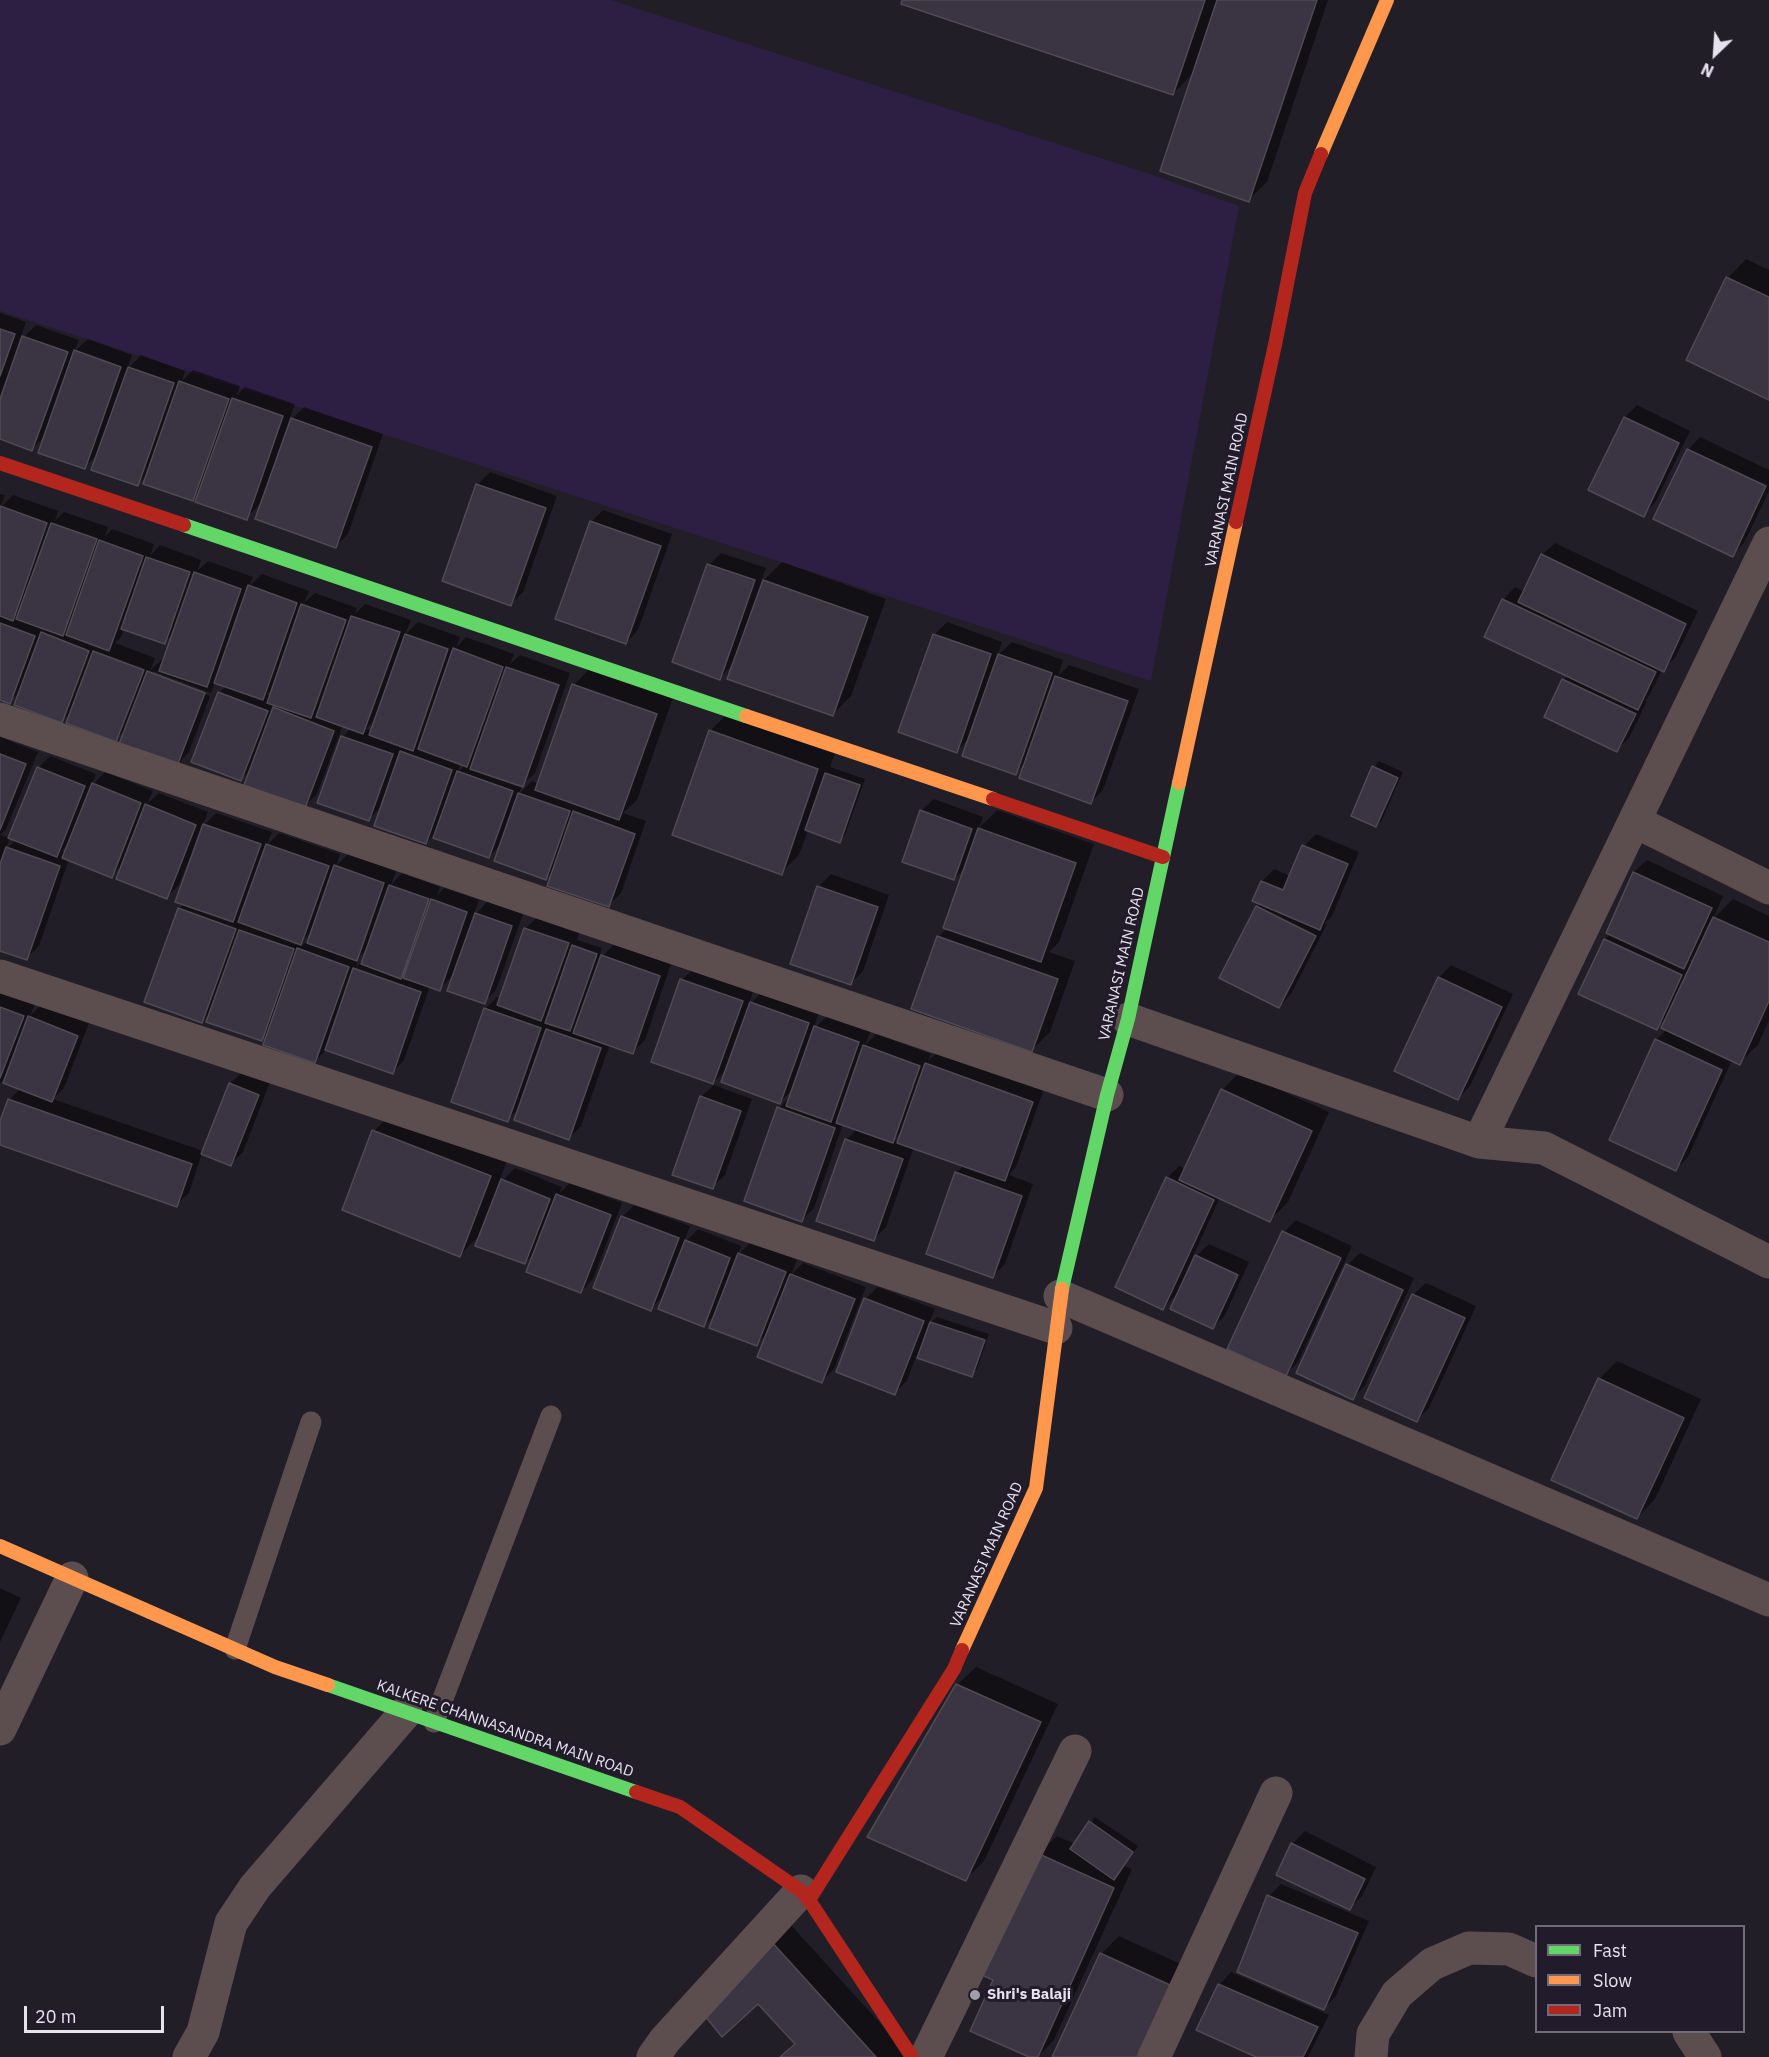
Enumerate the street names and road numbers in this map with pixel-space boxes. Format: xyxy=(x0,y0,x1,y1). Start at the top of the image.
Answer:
street label: VARANASI MAIN ROAD xyxy=(1202,411,1252,569)
street label: VARANASI MAIN ROAD xyxy=(1096,885,1148,1043)
street label: VARANASI MAIN ROAD xyxy=(947,1479,1027,1631)
street label: KALKERE CHANNASANDRA MAIN ROAD xyxy=(374,1676,636,1782)

